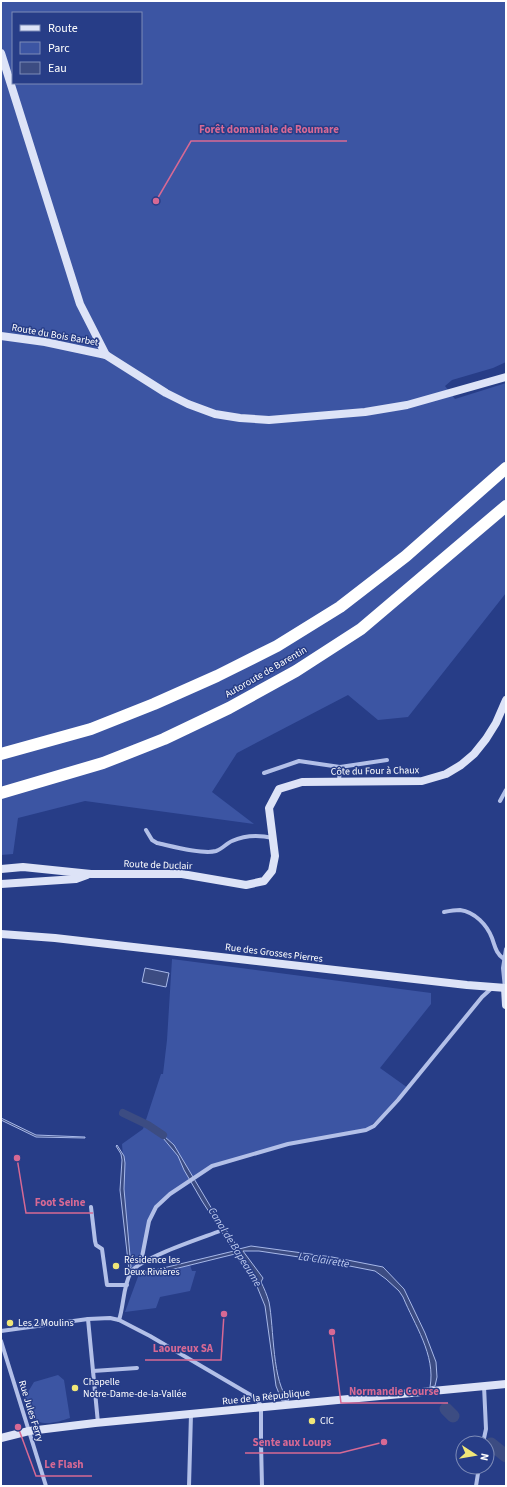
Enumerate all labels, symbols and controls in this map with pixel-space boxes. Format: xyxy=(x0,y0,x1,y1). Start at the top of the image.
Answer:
legend xyxy=(12,12,142,84)
text: Route xyxy=(48,20,78,37)
text: Parc xyxy=(48,40,70,57)
text: Eau xyxy=(48,60,67,77)
callout: Forêt domaniale de Roumare xyxy=(191,118,347,141)
text: Forêt domaniale de Roumare xyxy=(199,122,339,137)
street label: Route du Bois Barbet xyxy=(11,320,100,350)
street label: Autoroute de Barentin xyxy=(222,643,310,701)
street label: Côte du Four à Chaux xyxy=(331,763,420,779)
street label: Route de Duclair xyxy=(123,857,193,873)
street label: Rue des Grosses Pierres xyxy=(224,940,324,966)
callout: Foot Seine xyxy=(26,1190,93,1213)
text: Foot Seine xyxy=(35,1195,86,1210)
water label: Canal de Bapeaume xyxy=(205,1204,265,1290)
water label: La Clairette xyxy=(297,1249,351,1271)
place label: Résidence les Deux Rivières xyxy=(124,1253,180,1279)
marker: Résidence les Deux Rivières xyxy=(111,1261,121,1271)
place label: Les 2 Moulins xyxy=(18,1316,74,1330)
marker: Les 2 Moulins xyxy=(5,1318,15,1328)
callout: Laoureux SA xyxy=(145,1337,221,1360)
text: Laoureux SA xyxy=(153,1341,214,1356)
place label: Chapelle Notre-Dame-de-la-Vallée xyxy=(83,1375,187,1401)
street label: Rue Jules Ferry xyxy=(15,1379,47,1444)
callout: Normandie Course xyxy=(341,1380,448,1403)
marker: Chapelle Notre-Dame-de-la-Vallée xyxy=(70,1383,80,1393)
text: Normandie Course xyxy=(349,1384,439,1399)
street label: Rue de la République xyxy=(221,1385,311,1409)
place label: CIC xyxy=(320,1414,334,1428)
marker: CIC xyxy=(307,1416,317,1426)
callout: Sente aux Loups xyxy=(245,1430,340,1453)
text: Sente aux Loups xyxy=(253,1435,332,1450)
north arrow xyxy=(455,1435,495,1475)
text: N xyxy=(476,1452,492,1462)
callout: Le Flash xyxy=(36,1453,92,1476)
text: Le Flash xyxy=(44,1457,84,1472)

